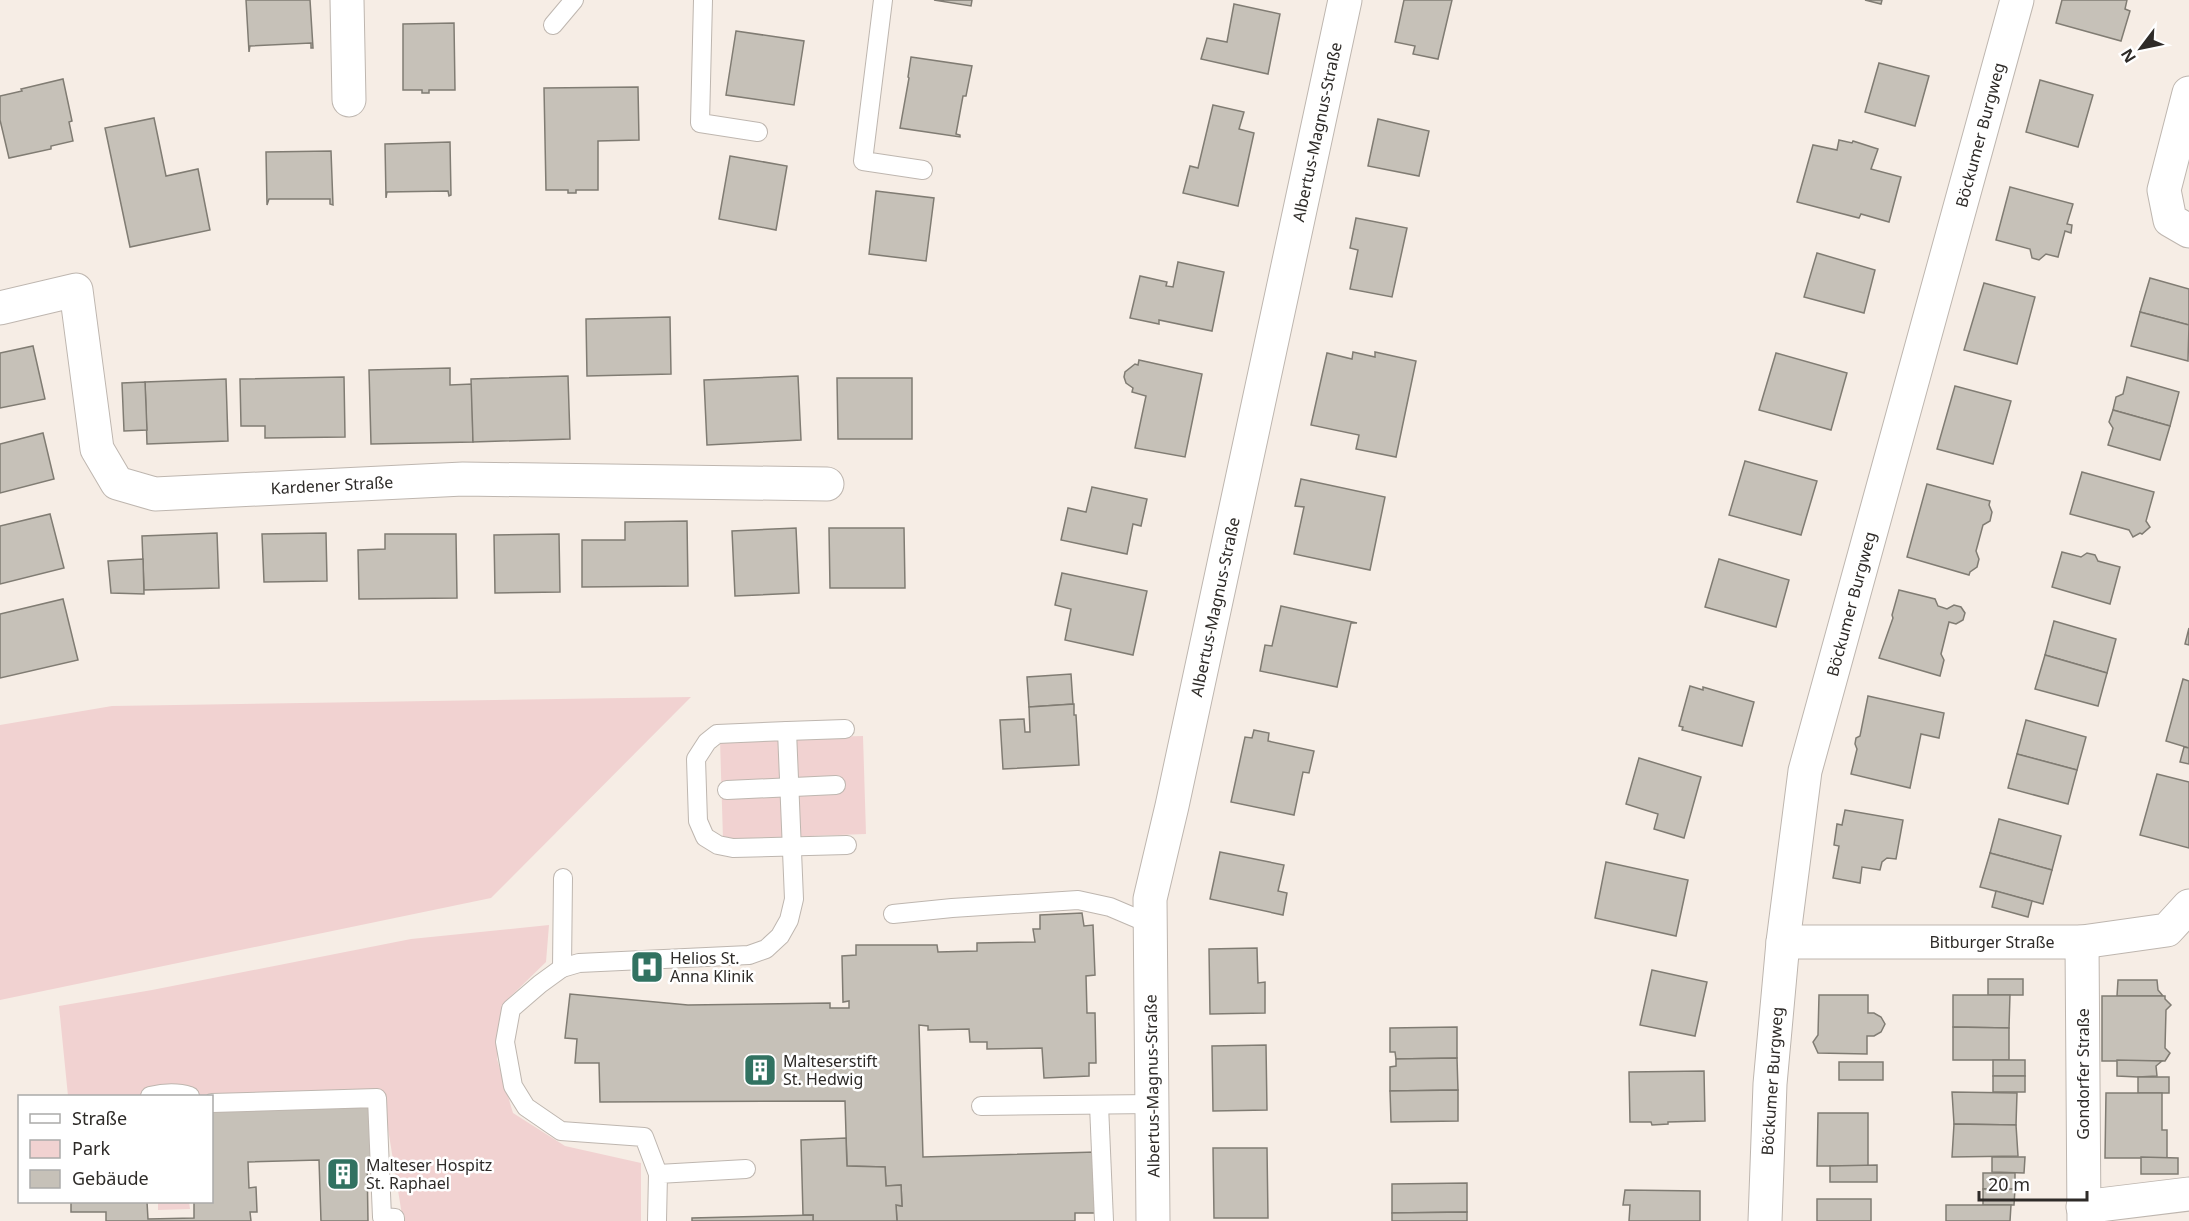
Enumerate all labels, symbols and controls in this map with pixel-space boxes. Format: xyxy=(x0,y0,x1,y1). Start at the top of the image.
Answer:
north arrow xyxy=(2111,18,2171,78)
street label: Albertus-Magnus-Straße xyxy=(1287,40,1347,224)
text: N xyxy=(2116,45,2141,67)
street label: Böckumer Burgweg xyxy=(1950,60,2010,210)
street label: Kardener Straße xyxy=(270,471,394,499)
street label: Albertus-Magnus-Straße xyxy=(1185,515,1245,699)
street label: Böckumer Burgweg xyxy=(1821,529,1881,679)
street label: Bitburger Straße xyxy=(1929,931,2055,953)
place label: Helios St. Anna Klinik xyxy=(670,947,754,987)
hospital icon: Helios St. Anna Klinik xyxy=(629,949,665,985)
street label: Albertus-Magnus-Straße xyxy=(1139,994,1165,1178)
street label: Böckumer Burgweg xyxy=(1756,1006,1788,1156)
street label: Gondorfer Straße xyxy=(2072,1008,2094,1140)
place label: Malteserstift St. Hedwig xyxy=(783,1050,878,1090)
building icon: Malteserstift St. Hedwig xyxy=(742,1052,778,1088)
legend xyxy=(18,1095,213,1203)
text: Straße xyxy=(72,1106,127,1130)
text: Park xyxy=(72,1136,110,1160)
place label: Malteser Hospitz St. Raphael xyxy=(366,1154,492,1194)
building icon: Malteser Hospitz St. Raphael xyxy=(325,1156,361,1192)
scale bar xyxy=(1979,1164,2087,1202)
text: Gebäude xyxy=(72,1166,149,1190)
text: 20 m xyxy=(1988,1172,2030,1196)

